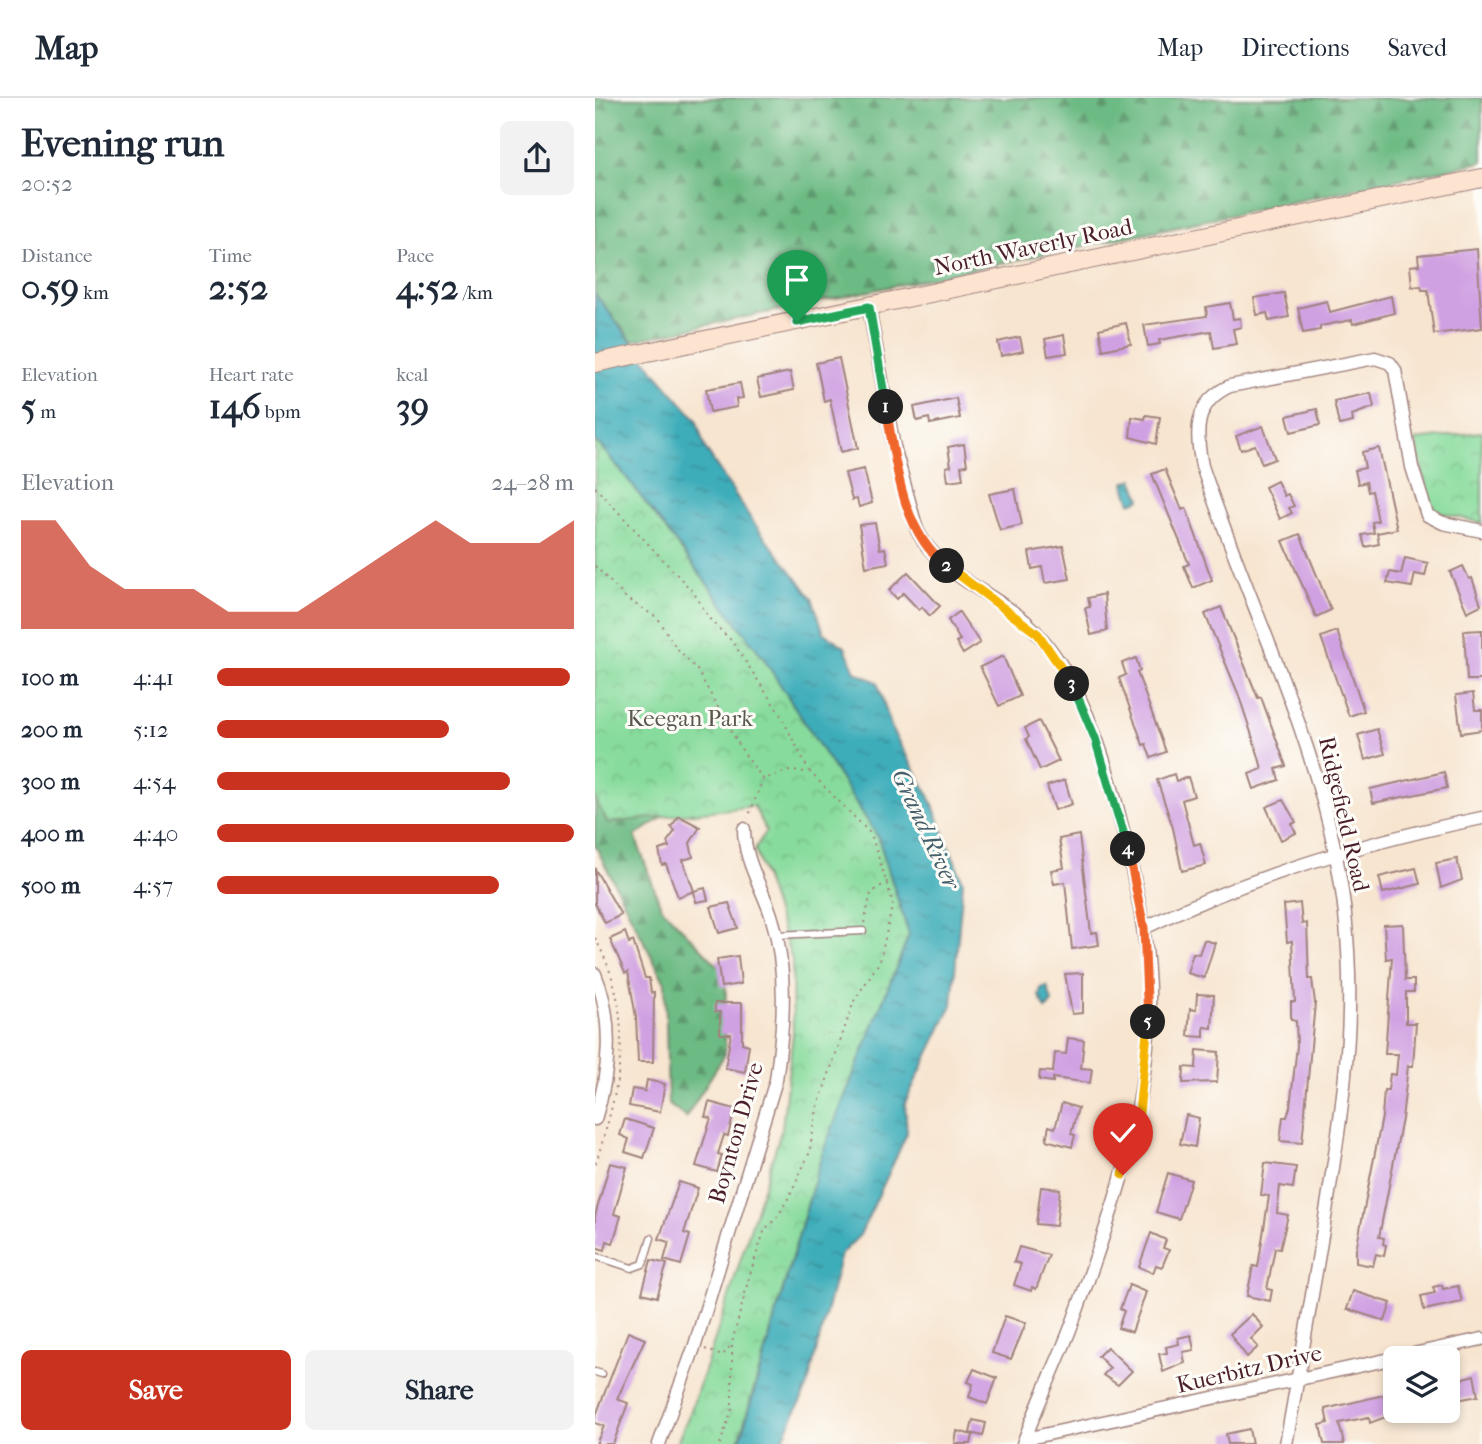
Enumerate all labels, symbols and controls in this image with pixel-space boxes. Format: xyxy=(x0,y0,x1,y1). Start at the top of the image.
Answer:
text: Map xyxy=(35,29,98,68)
text: Map xyxy=(1157,34,1203,62)
text: Directions xyxy=(1241,34,1349,62)
text: Saved xyxy=(1387,34,1447,62)
text: Evening run xyxy=(21,121,224,166)
button: share xyxy=(500,121,574,195)
text: 20:52 xyxy=(21,170,73,197)
street label: North Waverly Road xyxy=(931,213,1135,281)
text: Distance xyxy=(21,245,92,267)
text: Time xyxy=(209,245,252,267)
text: Pace xyxy=(396,245,434,267)
pin xyxy=(767,250,827,322)
icon: arrive xyxy=(778,261,816,299)
text: 0.59 xyxy=(21,267,79,308)
text: 2:52 xyxy=(209,267,268,308)
text: 4:52 xyxy=(396,267,459,308)
text: km xyxy=(79,282,109,304)
text: /km xyxy=(459,282,493,304)
text: Elevation xyxy=(21,364,98,386)
text: Heart rate xyxy=(209,364,294,386)
text: kcal xyxy=(396,364,428,386)
text: 5 xyxy=(21,386,36,427)
text: 146 xyxy=(209,386,261,427)
text: 39 xyxy=(396,386,429,427)
pin: 1 xyxy=(869,390,903,424)
text: 1 xyxy=(882,395,889,417)
text: m xyxy=(36,401,56,423)
text: bpm xyxy=(261,401,301,423)
text: Elevation xyxy=(21,469,114,496)
text: 24–28 m xyxy=(491,469,574,496)
pin: 2 xyxy=(929,548,965,584)
text: 2 xyxy=(942,554,951,576)
text: 100 m xyxy=(21,664,79,691)
text: 4:41 xyxy=(133,664,174,691)
pin: 3 xyxy=(1055,666,1089,702)
text: 3 xyxy=(1068,672,1075,694)
park label: Keegan Park xyxy=(627,705,754,732)
text: 200 m xyxy=(21,716,82,743)
text: 5:12 xyxy=(133,716,169,743)
street label: Ridgefield Road xyxy=(1313,734,1375,895)
water label: Grand River xyxy=(886,765,967,895)
text: 300 m xyxy=(21,768,80,795)
text: 4:54 xyxy=(133,768,176,795)
text: 400 m xyxy=(21,820,84,847)
text: 4:40 xyxy=(133,820,178,847)
pin: 4 xyxy=(1111,832,1145,866)
text: 4 xyxy=(1122,837,1133,859)
text: 500 m xyxy=(21,872,80,899)
text: 4:57 xyxy=(133,872,173,899)
pin: 5 xyxy=(1131,1004,1165,1040)
text: 5 xyxy=(1143,1010,1152,1032)
street label: Boynton Drive xyxy=(703,1059,769,1207)
pin xyxy=(1093,1103,1153,1175)
icon: check xyxy=(1104,1114,1142,1152)
street label: Kuerbitz Drive xyxy=(1174,1339,1324,1399)
map controls xyxy=(1383,1346,1460,1423)
button: layers xyxy=(1383,1346,1460,1423)
button: Save xyxy=(21,1350,291,1430)
button: Share xyxy=(305,1350,574,1430)

